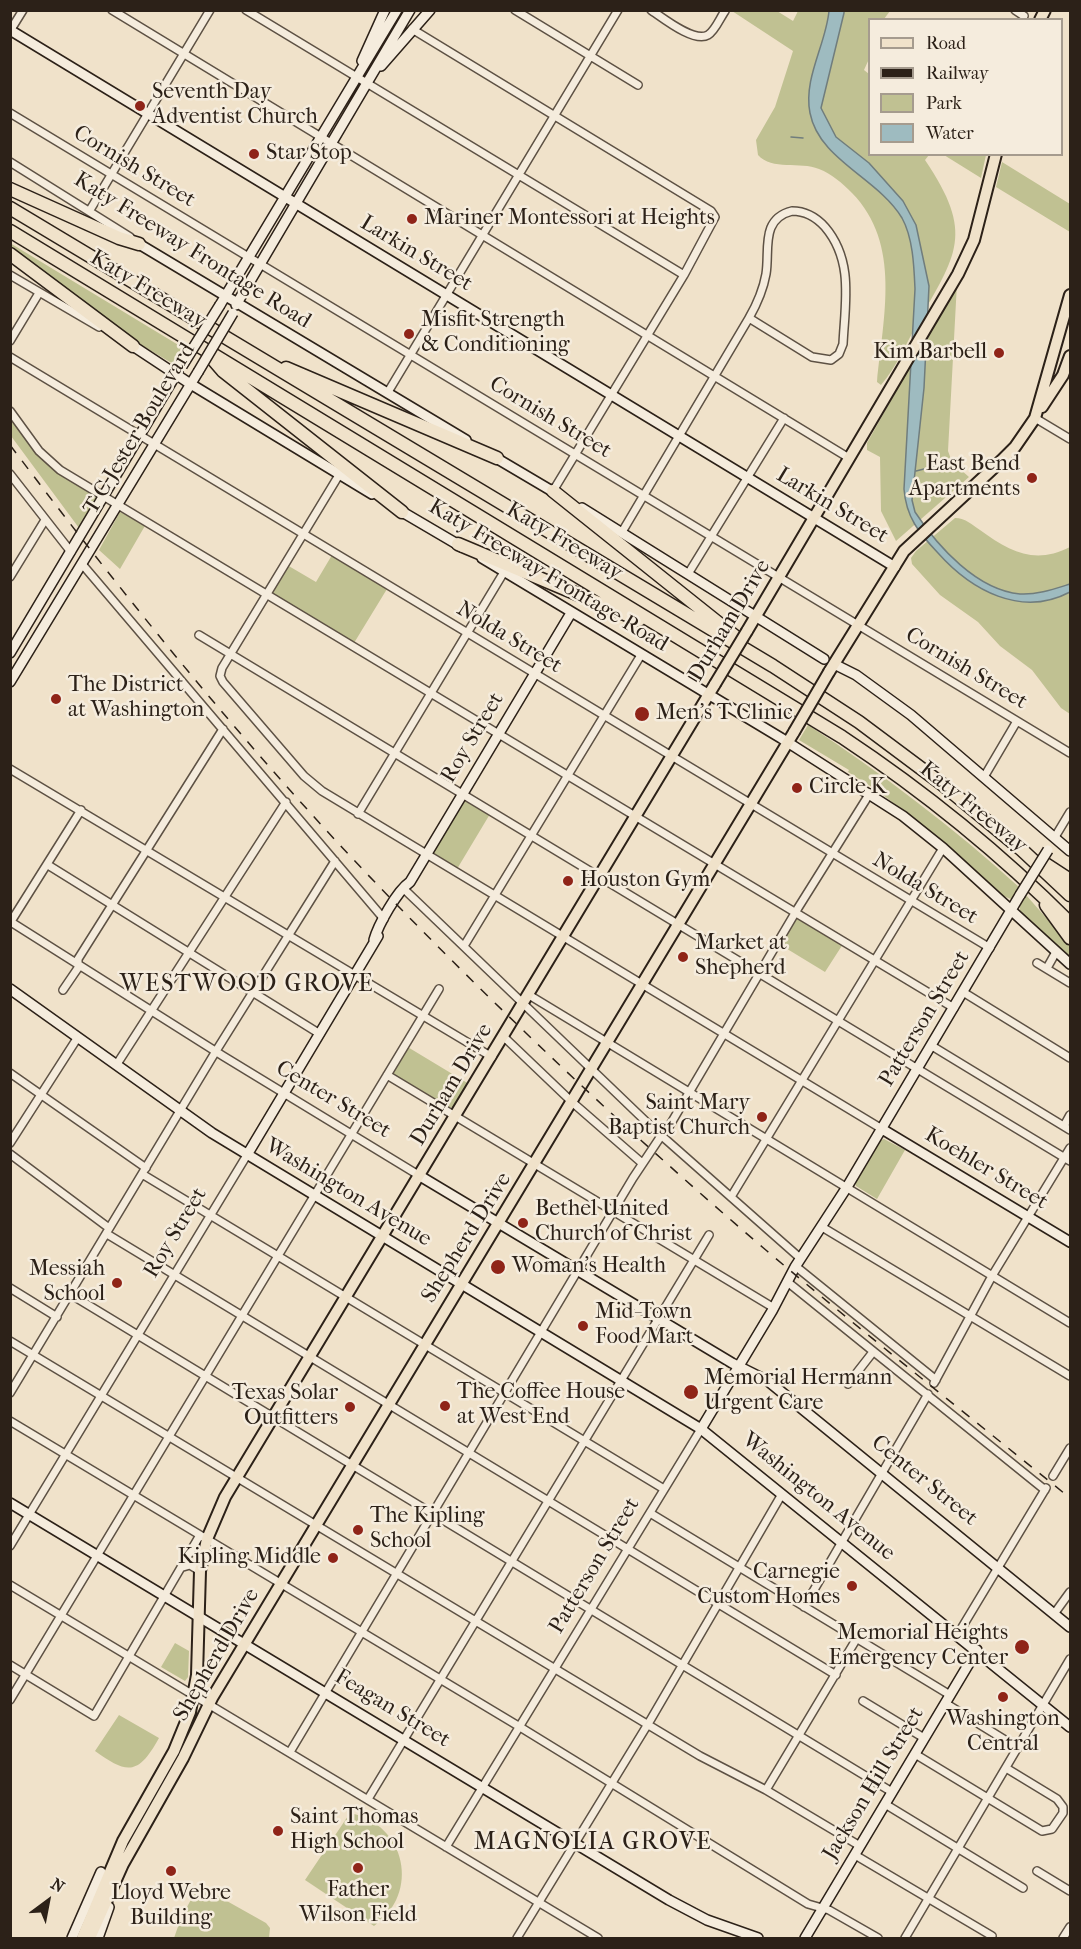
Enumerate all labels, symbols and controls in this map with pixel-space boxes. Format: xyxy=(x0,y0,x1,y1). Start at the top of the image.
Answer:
legend xyxy=(868,18,1063,156)
text: Road xyxy=(926,33,966,54)
text: Railway xyxy=(926,63,989,84)
place label: Seventh Day Adventist Church xyxy=(152,80,318,132)
text: Park xyxy=(926,93,962,114)
marker: Seventh Day Adventist Church xyxy=(133,99,147,113)
street label: Cornish Street xyxy=(68,120,200,214)
text: Water xyxy=(926,123,974,144)
place label: Star Stop xyxy=(266,141,352,167)
marker: Star Stop xyxy=(247,147,261,161)
street label: Katy Freeway Frontage Road xyxy=(69,167,315,335)
place label: Mariner Montessori at Heights xyxy=(424,206,715,232)
street label: Larkin Street xyxy=(355,210,477,298)
marker: Mariner Montessori at Heights xyxy=(405,212,419,226)
street label: Katy Freeway xyxy=(85,245,211,335)
place label: Misfit Strength & Conditioning xyxy=(421,308,570,360)
marker: Misfit Strength & Conditioning xyxy=(402,327,416,341)
street label: T C Jester Boulevard xyxy=(78,339,202,519)
place label: Kim Barbell xyxy=(873,340,987,366)
marker: Kim Barbell xyxy=(992,346,1006,360)
street label: Cornish Street xyxy=(484,371,616,465)
place label: East Bend Apartments xyxy=(909,452,1020,504)
street label: Larkin Street xyxy=(771,462,893,550)
marker: East Bend Apartments xyxy=(1025,471,1039,485)
street label: Katy Freeway Frontage Road xyxy=(423,494,673,658)
street label: Katy Freeway xyxy=(501,497,627,587)
street label: Durham Drive xyxy=(683,555,777,687)
street label: Nolda Street xyxy=(452,596,566,680)
street label: Cornish Street xyxy=(900,622,1032,716)
place label: The District at Washington xyxy=(68,673,204,724)
street label: Roy Street xyxy=(436,688,510,788)
marker: The District at Washington xyxy=(49,692,63,706)
place label: Men's T Clinic xyxy=(656,701,793,727)
marker: Men's T Clinic xyxy=(633,705,651,723)
street label: Katy Freeway xyxy=(914,757,1032,859)
place label: Circle K xyxy=(809,775,887,801)
marker: Circle K xyxy=(790,781,804,795)
street label: Nolda Street xyxy=(868,847,982,931)
place label: Houston Gym xyxy=(580,868,710,894)
marker: Houston Gym xyxy=(561,874,575,888)
place label: Market at Shepherd xyxy=(695,931,787,982)
street label: Patterson Street xyxy=(874,946,976,1092)
marker: Market at Shepherd xyxy=(676,950,690,964)
district label: WESTWOOD GROVE xyxy=(120,971,374,999)
street label: Durham Drive xyxy=(405,1019,499,1151)
street label: Center Street xyxy=(271,1055,395,1145)
place label: Saint Mary Baptist Church xyxy=(608,1091,750,1142)
marker: Saint Mary Baptist Church xyxy=(755,1110,769,1124)
street label: Koehler Street xyxy=(920,1122,1052,1216)
street label: Washington Avenue xyxy=(260,1133,436,1253)
street label: Shepherd Drive xyxy=(416,1168,518,1308)
street label: Roy Street xyxy=(139,1183,213,1283)
place label: Bethel United Church of Christ xyxy=(535,1197,692,1248)
marker: Bethel United Church of Christ xyxy=(516,1216,530,1230)
place label: Woman's Health xyxy=(512,1254,666,1280)
place label: Messiah School xyxy=(29,1257,105,1308)
marker: Woman's Health xyxy=(489,1258,507,1276)
marker: Messiah School xyxy=(110,1276,124,1290)
place label: Mid-Town Food Mart xyxy=(595,1300,693,1352)
marker: Mid-Town Food Mart xyxy=(576,1319,590,1333)
place label: Memorial Hermann Urgent Care xyxy=(704,1366,892,1418)
place label: The Coffee House at West End xyxy=(457,1380,625,1432)
place label: Texas Solar Outfitters xyxy=(232,1381,338,1432)
marker: Memorial Hermann Urgent Care xyxy=(682,1383,700,1401)
marker: The Coffee House at West End xyxy=(438,1399,452,1413)
marker: Texas Solar Outfitters xyxy=(343,1400,357,1414)
street label: Washington Avenue xyxy=(736,1427,900,1567)
street label: Center Street xyxy=(865,1430,983,1532)
street label: Patterson Street xyxy=(544,1493,646,1639)
place label: The Kipling School xyxy=(370,1504,484,1556)
marker: The Kipling School xyxy=(351,1523,365,1537)
place label: Kipling Middle xyxy=(178,1545,321,1571)
marker: Kipling Middle xyxy=(326,1551,340,1565)
place label: Carnegie Custom Homes xyxy=(697,1560,840,1612)
marker: Carnegie Custom Homes xyxy=(845,1579,859,1593)
street label: Shepherd Drive xyxy=(168,1584,266,1726)
place label: Memorial Heights Emergency Center xyxy=(828,1621,1008,1672)
marker: Memorial Heights Emergency Center xyxy=(1013,1638,1031,1656)
street label: Feagan Street xyxy=(329,1664,455,1754)
marker: Washington Central xyxy=(996,1690,1010,1704)
street label: Jackson Hill Street xyxy=(818,1702,930,1866)
place label: Washington Central xyxy=(946,1707,1060,1759)
place label: Saint Thomas High School xyxy=(290,1805,418,1856)
marker: Saint Thomas High School xyxy=(271,1824,285,1838)
district label: MAGNOLIA GROVE xyxy=(474,1829,712,1857)
marker: Father Wilson Field xyxy=(351,1861,365,1875)
marker: Lloyd Webre Building xyxy=(164,1864,178,1878)
north arrow xyxy=(18,1871,78,1931)
text: N xyxy=(48,1874,68,1897)
place label: Father Wilson Field xyxy=(299,1878,417,1930)
place label: Lloyd Webre Building xyxy=(111,1881,231,1933)

